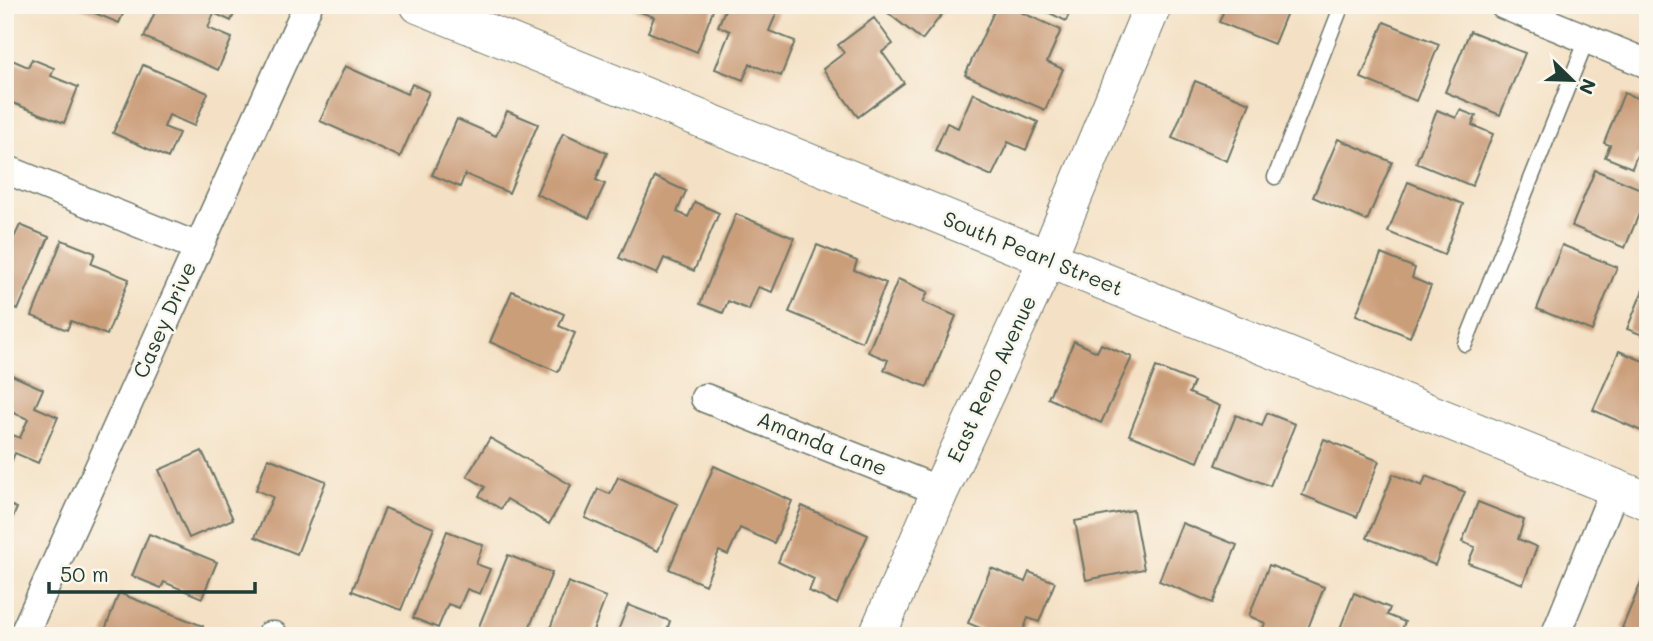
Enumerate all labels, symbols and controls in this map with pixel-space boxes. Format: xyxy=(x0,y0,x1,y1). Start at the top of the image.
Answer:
north arrow xyxy=(1538,46,1608,116)
text: N xyxy=(1574,75,1602,98)
street label: South Pearl Street xyxy=(940,204,1128,301)
street label: Casey Drive xyxy=(126,257,201,382)
street label: East Reno Avenue xyxy=(940,291,1041,466)
street label: Amanda Lane xyxy=(754,404,892,481)
scale bar xyxy=(49,550,256,594)
text: 50 m xyxy=(60,560,109,587)

